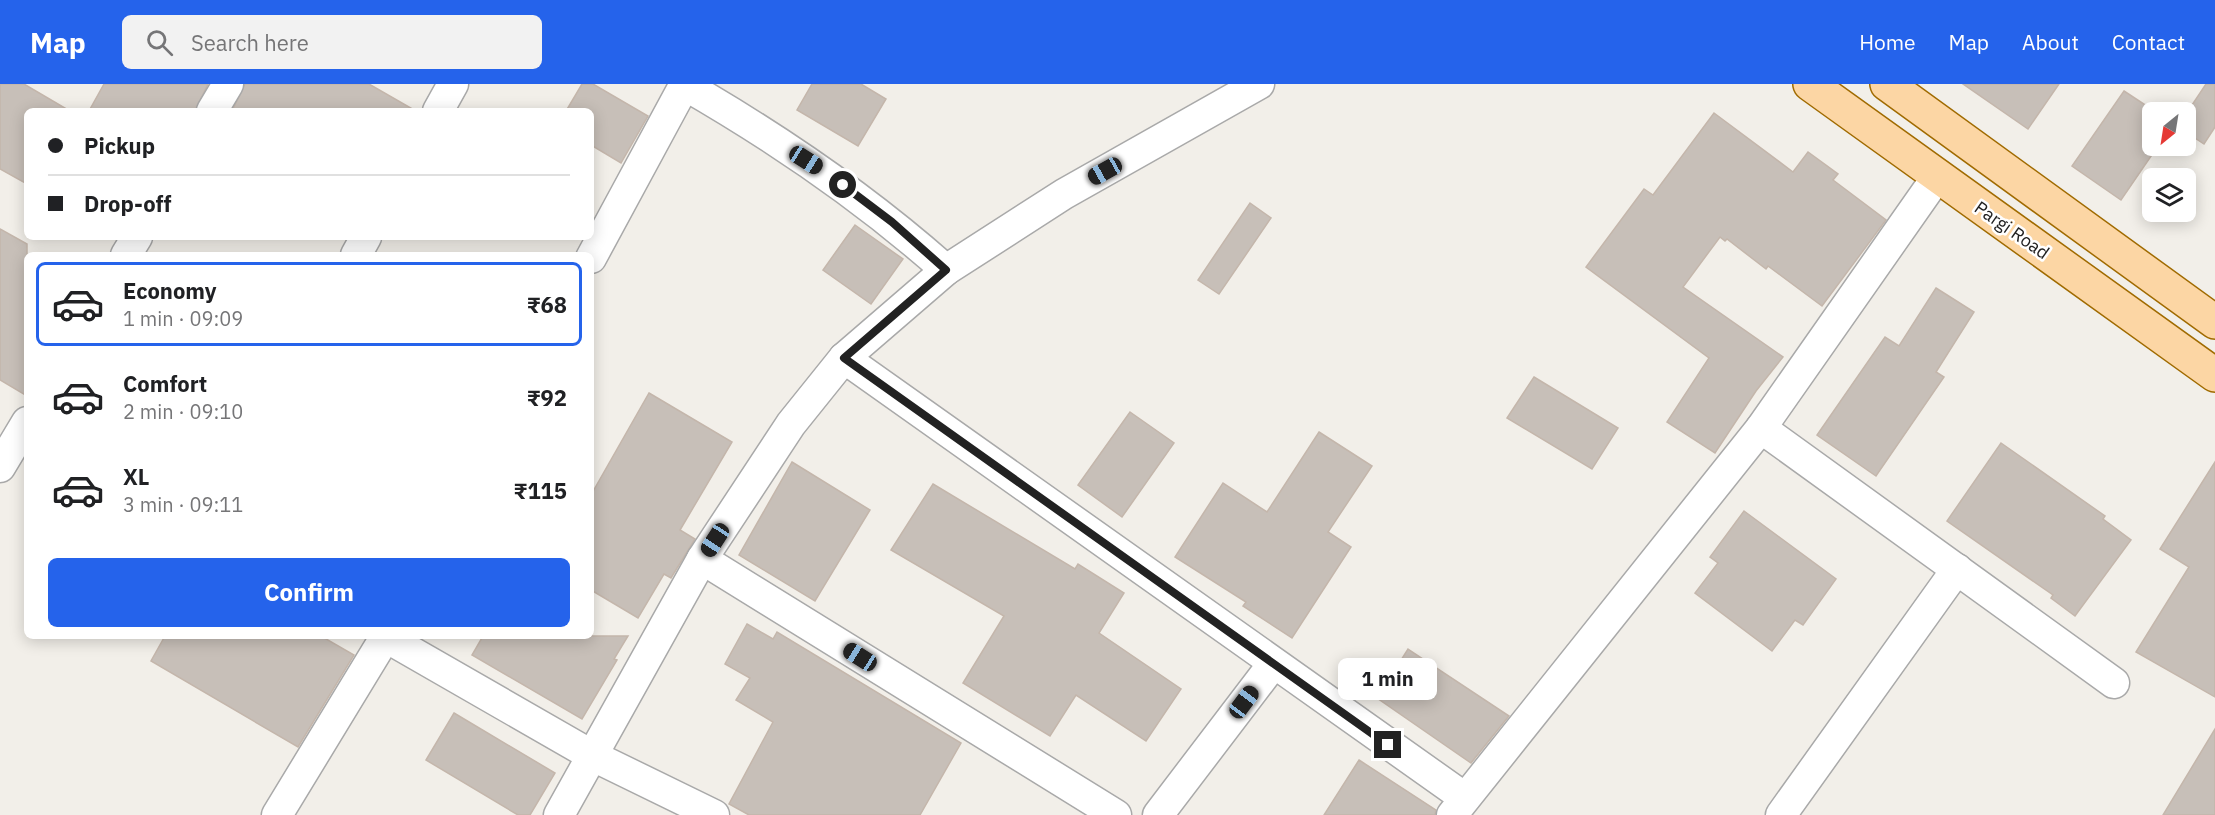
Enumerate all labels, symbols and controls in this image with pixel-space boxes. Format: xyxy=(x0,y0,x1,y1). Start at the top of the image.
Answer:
search box xyxy=(122,15,542,69)
text: Map xyxy=(30,24,86,61)
icon: search xyxy=(143,26,176,59)
text: Search here xyxy=(191,28,309,57)
text: Home xyxy=(1859,28,1916,56)
text: Map xyxy=(1949,28,1989,56)
text: About xyxy=(2022,28,2079,56)
text: Contact xyxy=(2112,28,2185,56)
north arrow xyxy=(2142,102,2196,156)
map controls xyxy=(2142,102,2196,222)
text: Pickup xyxy=(84,131,155,160)
car xyxy=(786,143,826,177)
car xyxy=(1085,154,1125,188)
button: layers xyxy=(2142,168,2196,222)
route start xyxy=(829,171,856,198)
text: Drop-off xyxy=(84,189,171,218)
street label: Pargi Road xyxy=(1970,196,2054,264)
text: Economy xyxy=(123,276,217,305)
icon: car xyxy=(51,277,105,331)
text: ₹68 xyxy=(527,290,567,319)
text: 1 min · 09:09 xyxy=(123,305,243,332)
text: Comfort xyxy=(123,369,207,398)
icon: car xyxy=(51,370,105,424)
text: ₹92 xyxy=(527,383,567,412)
text: 2 min · 09:10 xyxy=(123,398,243,425)
text: XL xyxy=(123,462,149,491)
icon: car xyxy=(51,463,105,517)
text: ₹115 xyxy=(514,476,567,505)
text: 3 min · 09:11 xyxy=(123,491,243,518)
car xyxy=(698,520,732,560)
button: Confirm xyxy=(48,558,570,627)
car xyxy=(840,640,880,674)
callout: 1 min xyxy=(1338,658,1438,700)
text: 1 min xyxy=(1361,665,1414,692)
car xyxy=(1226,682,1262,722)
route end xyxy=(1374,731,1401,758)

